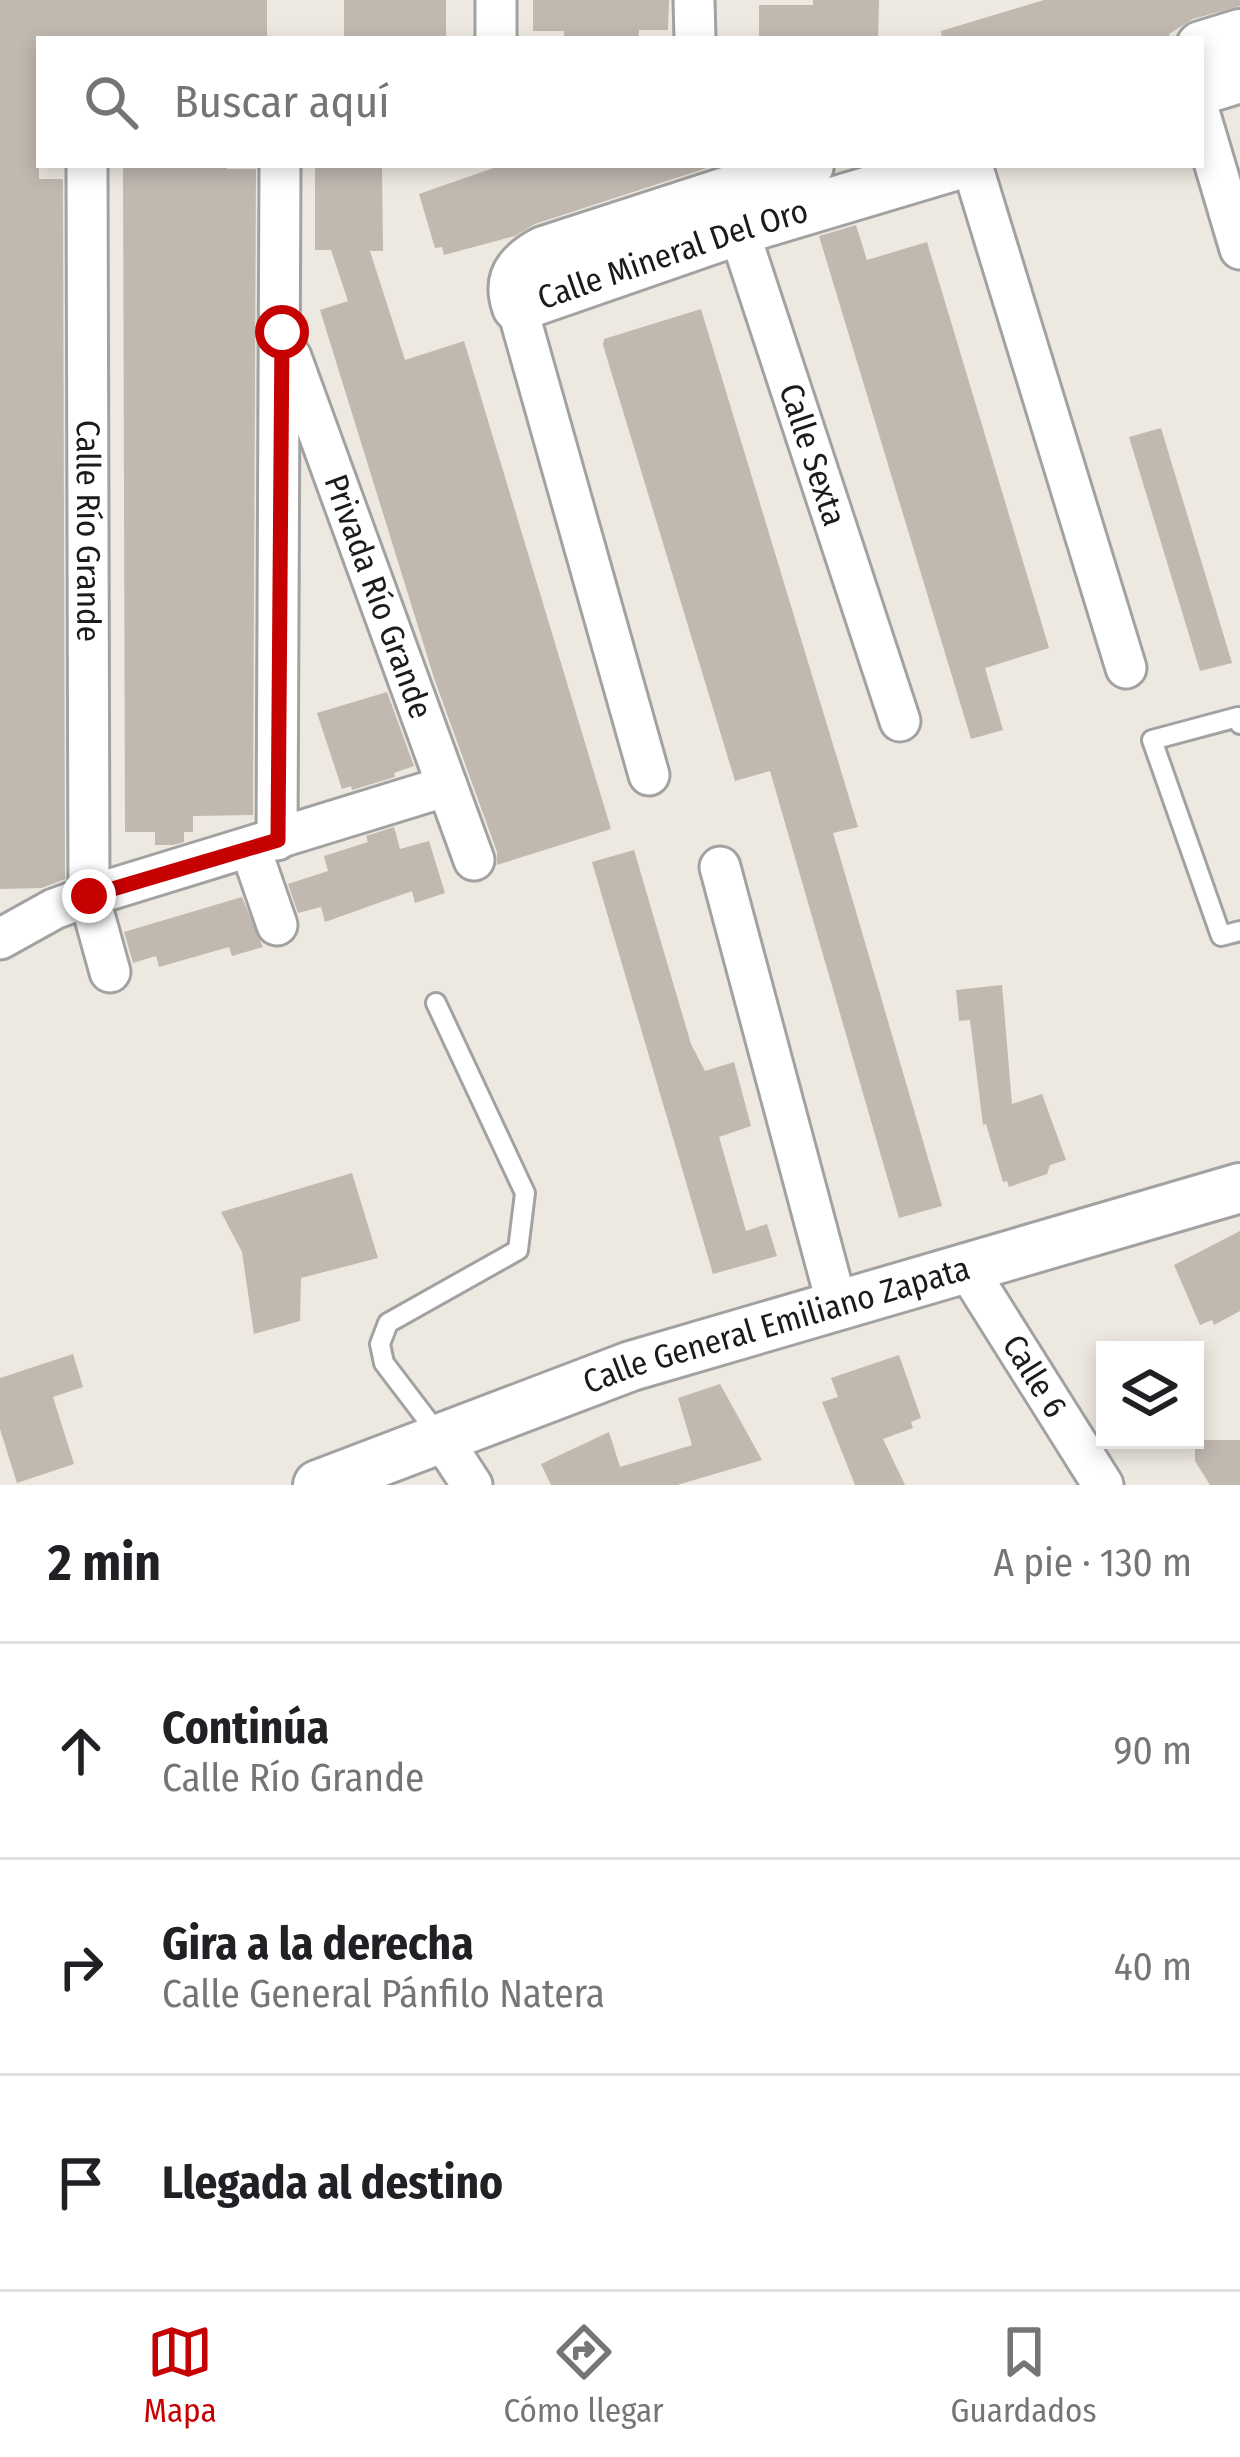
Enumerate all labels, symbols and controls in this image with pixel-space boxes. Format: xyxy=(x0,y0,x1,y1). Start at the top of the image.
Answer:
search box xyxy=(36,36,1204,168)
icon: search xyxy=(78,69,144,135)
text: Buscar aquí xyxy=(174,75,390,129)
street label: Calle Mineral Del Oro xyxy=(532,191,813,318)
route start xyxy=(255,305,309,359)
street label: Calle Sexta xyxy=(770,378,854,531)
street label: Calle Río Grande xyxy=(68,420,108,642)
street label: Privada Río Grande xyxy=(315,469,441,724)
route end xyxy=(62,869,116,923)
street label: Calle General Emiliano Zapata xyxy=(578,1248,974,1402)
street label: Calle 6 xyxy=(994,1327,1076,1425)
map controls xyxy=(1096,1341,1204,1449)
button: layers xyxy=(1096,1341,1204,1449)
text: 2 min xyxy=(48,1532,161,1594)
text: A pie · 130 m xyxy=(994,1540,1192,1586)
text: Continúa xyxy=(162,1701,329,1755)
icon: ahead xyxy=(48,1718,114,1784)
text: 90 m xyxy=(1114,1728,1192,1774)
text: Calle Río Grande xyxy=(162,1755,424,1801)
text: Gira a la derecha xyxy=(162,1917,474,1971)
icon: right xyxy=(48,1934,114,2000)
text: 40 m xyxy=(1114,1944,1192,1990)
text: Calle General Pánfilo Natera xyxy=(162,1971,605,2017)
icon: arrive xyxy=(48,2150,114,2216)
text: Llegada al destino xyxy=(162,2156,503,2210)
tab: Mapa xyxy=(143,2319,217,2431)
tab: Cómo llegar xyxy=(504,2319,664,2431)
tab: Guardados xyxy=(951,2319,1097,2431)

